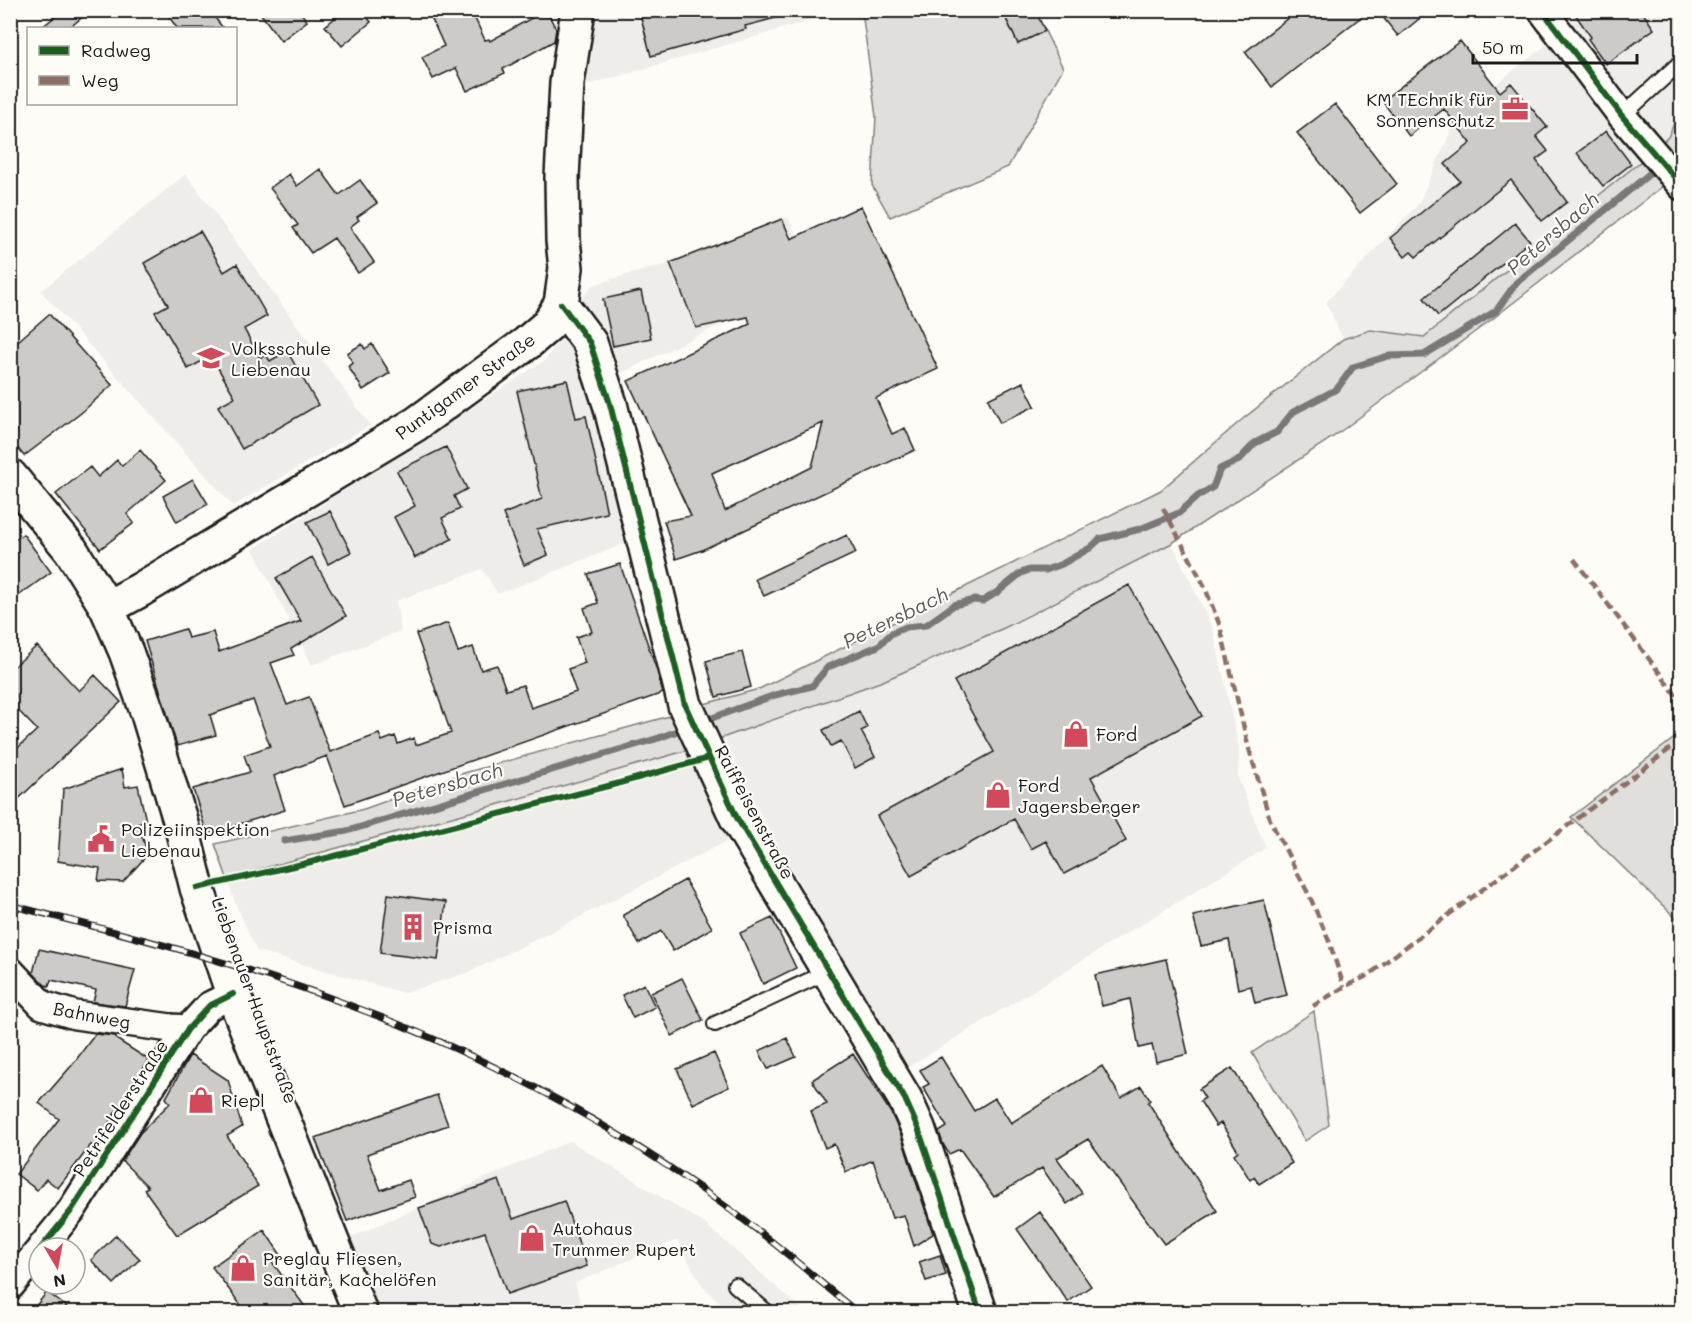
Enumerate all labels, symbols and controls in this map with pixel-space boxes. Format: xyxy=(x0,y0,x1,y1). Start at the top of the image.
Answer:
legend xyxy=(27,27,237,105)
scale bar xyxy=(1473,27,1636,65)
text: 50 m xyxy=(1482,35,1524,59)
text: Radweg xyxy=(81,38,151,62)
text: Weg xyxy=(81,68,118,92)
place label: KM TEchnik für Sonnenschutz xyxy=(1366,87,1495,132)
office icon: KM TEchnik für Sonnenschutz xyxy=(1500,94,1530,124)
water label: Petersbach xyxy=(1501,186,1603,280)
street label: Puntigamer Straße xyxy=(390,327,540,445)
place label: Volksschule Liebenau xyxy=(231,336,331,381)
school or university icon: Volksschule Liebenau xyxy=(196,343,226,373)
water label: Petersbach xyxy=(838,580,952,654)
shop icon: Ford xyxy=(1061,719,1091,749)
place label: Ford xyxy=(1096,722,1137,746)
street label: Raiffeisenstraße xyxy=(710,741,800,883)
water label: Petersbach xyxy=(389,756,505,812)
place label: Ford Jagersberger xyxy=(1018,773,1141,818)
shop icon: Ford Jagersberger xyxy=(983,780,1013,810)
place label: Polizeiinspektion Liebenau xyxy=(121,817,269,862)
public building icon: Polizeiinspektion Liebenau xyxy=(86,824,116,854)
street label: Liebenauer Hauptstraße xyxy=(206,893,304,1107)
building icon: Prisma xyxy=(398,912,428,942)
place label: Prisma xyxy=(433,915,493,939)
street label: Bahnweg xyxy=(51,996,133,1034)
street label: Petrifelderstraße xyxy=(67,1035,173,1181)
shop icon: Riepl xyxy=(186,1085,216,1115)
place label: Riepl xyxy=(221,1088,265,1112)
place label: Autohaus Trummer Rupert xyxy=(552,1216,696,1261)
shop icon: Autohaus Trummer Rupert xyxy=(517,1223,547,1253)
north arrow xyxy=(27,1236,87,1296)
place label: Preglau Fliesen, Sanitär, Kachelöfen xyxy=(263,1246,436,1291)
shop icon: Preglau Fliesen, Sanitär, Kachelöfen xyxy=(228,1253,258,1283)
text: N xyxy=(52,1270,68,1293)

